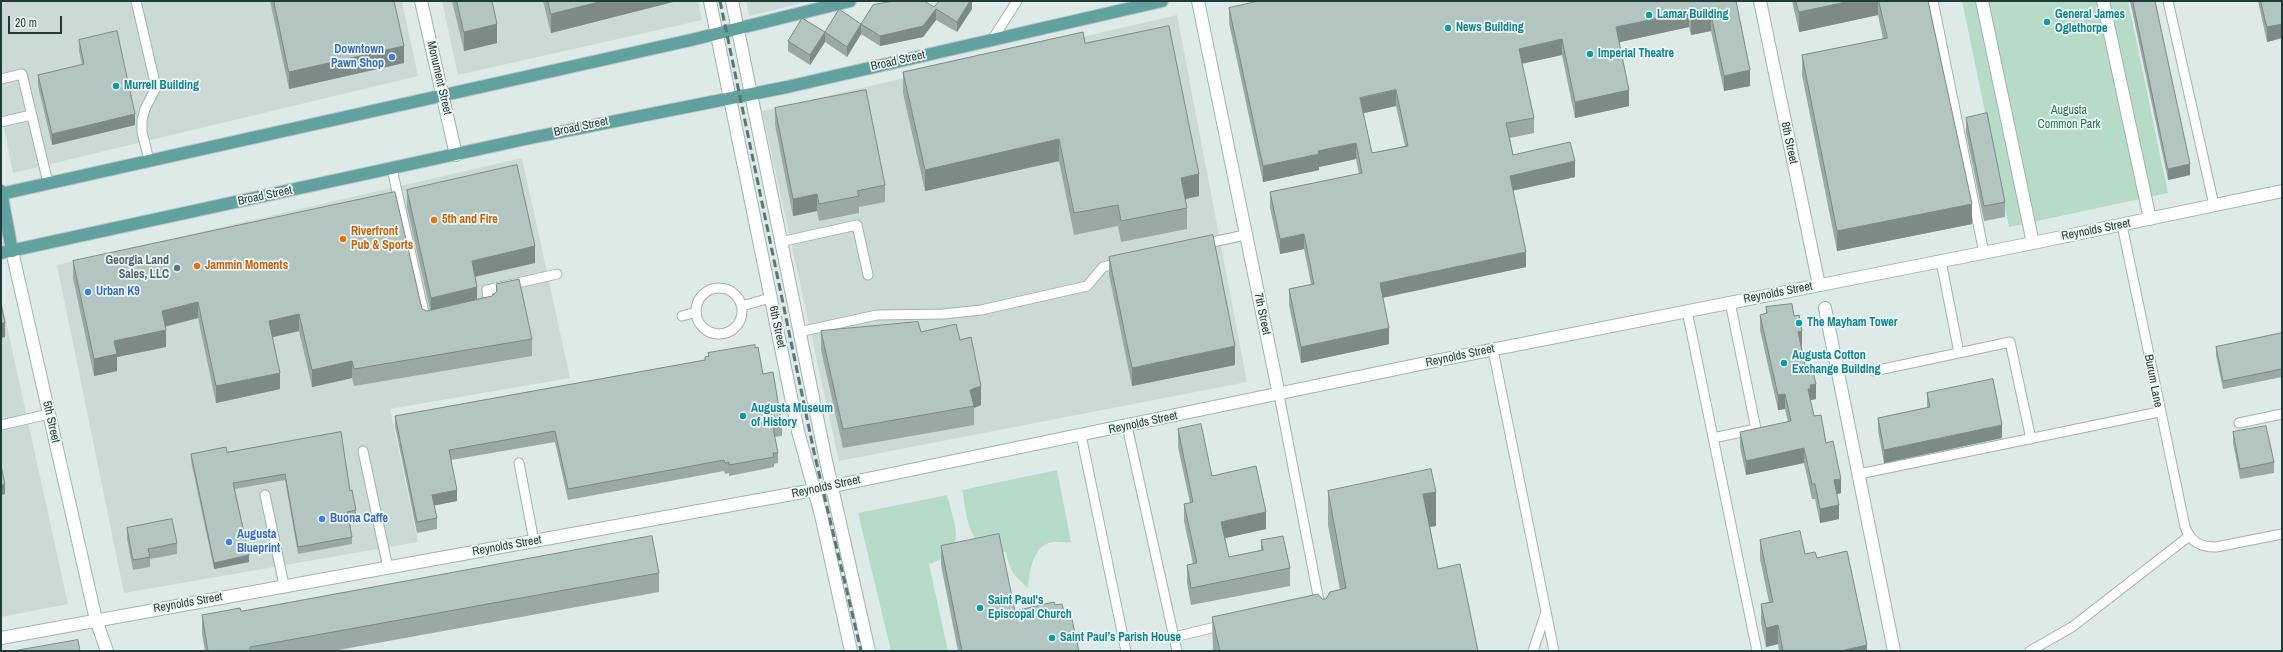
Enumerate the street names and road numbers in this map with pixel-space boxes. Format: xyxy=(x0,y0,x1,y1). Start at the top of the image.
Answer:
street label: Monument Street xyxy=(423,40,455,116)
street label: Broad Street xyxy=(869,48,927,74)
street label: Broad Street xyxy=(552,114,610,140)
street label: 8th Street xyxy=(1778,121,1800,165)
street label: Broad Street xyxy=(236,183,294,209)
street label: Reynolds Street xyxy=(2060,216,2132,244)
street label: Reynolds Street xyxy=(1742,279,1814,307)
street label: 7th Street xyxy=(1251,292,1273,336)
street label: 6th Street xyxy=(766,305,788,349)
street label: Reynolds Street xyxy=(1424,342,1496,370)
street label: Burum Lane xyxy=(2141,353,2165,409)
street label: 5th Street xyxy=(39,400,63,444)
street label: Reynolds Street xyxy=(1107,409,1179,437)
street label: Reynolds Street xyxy=(790,473,862,501)
street label: Reynolds Street xyxy=(471,533,543,559)
street label: Reynolds Street xyxy=(152,590,224,616)

